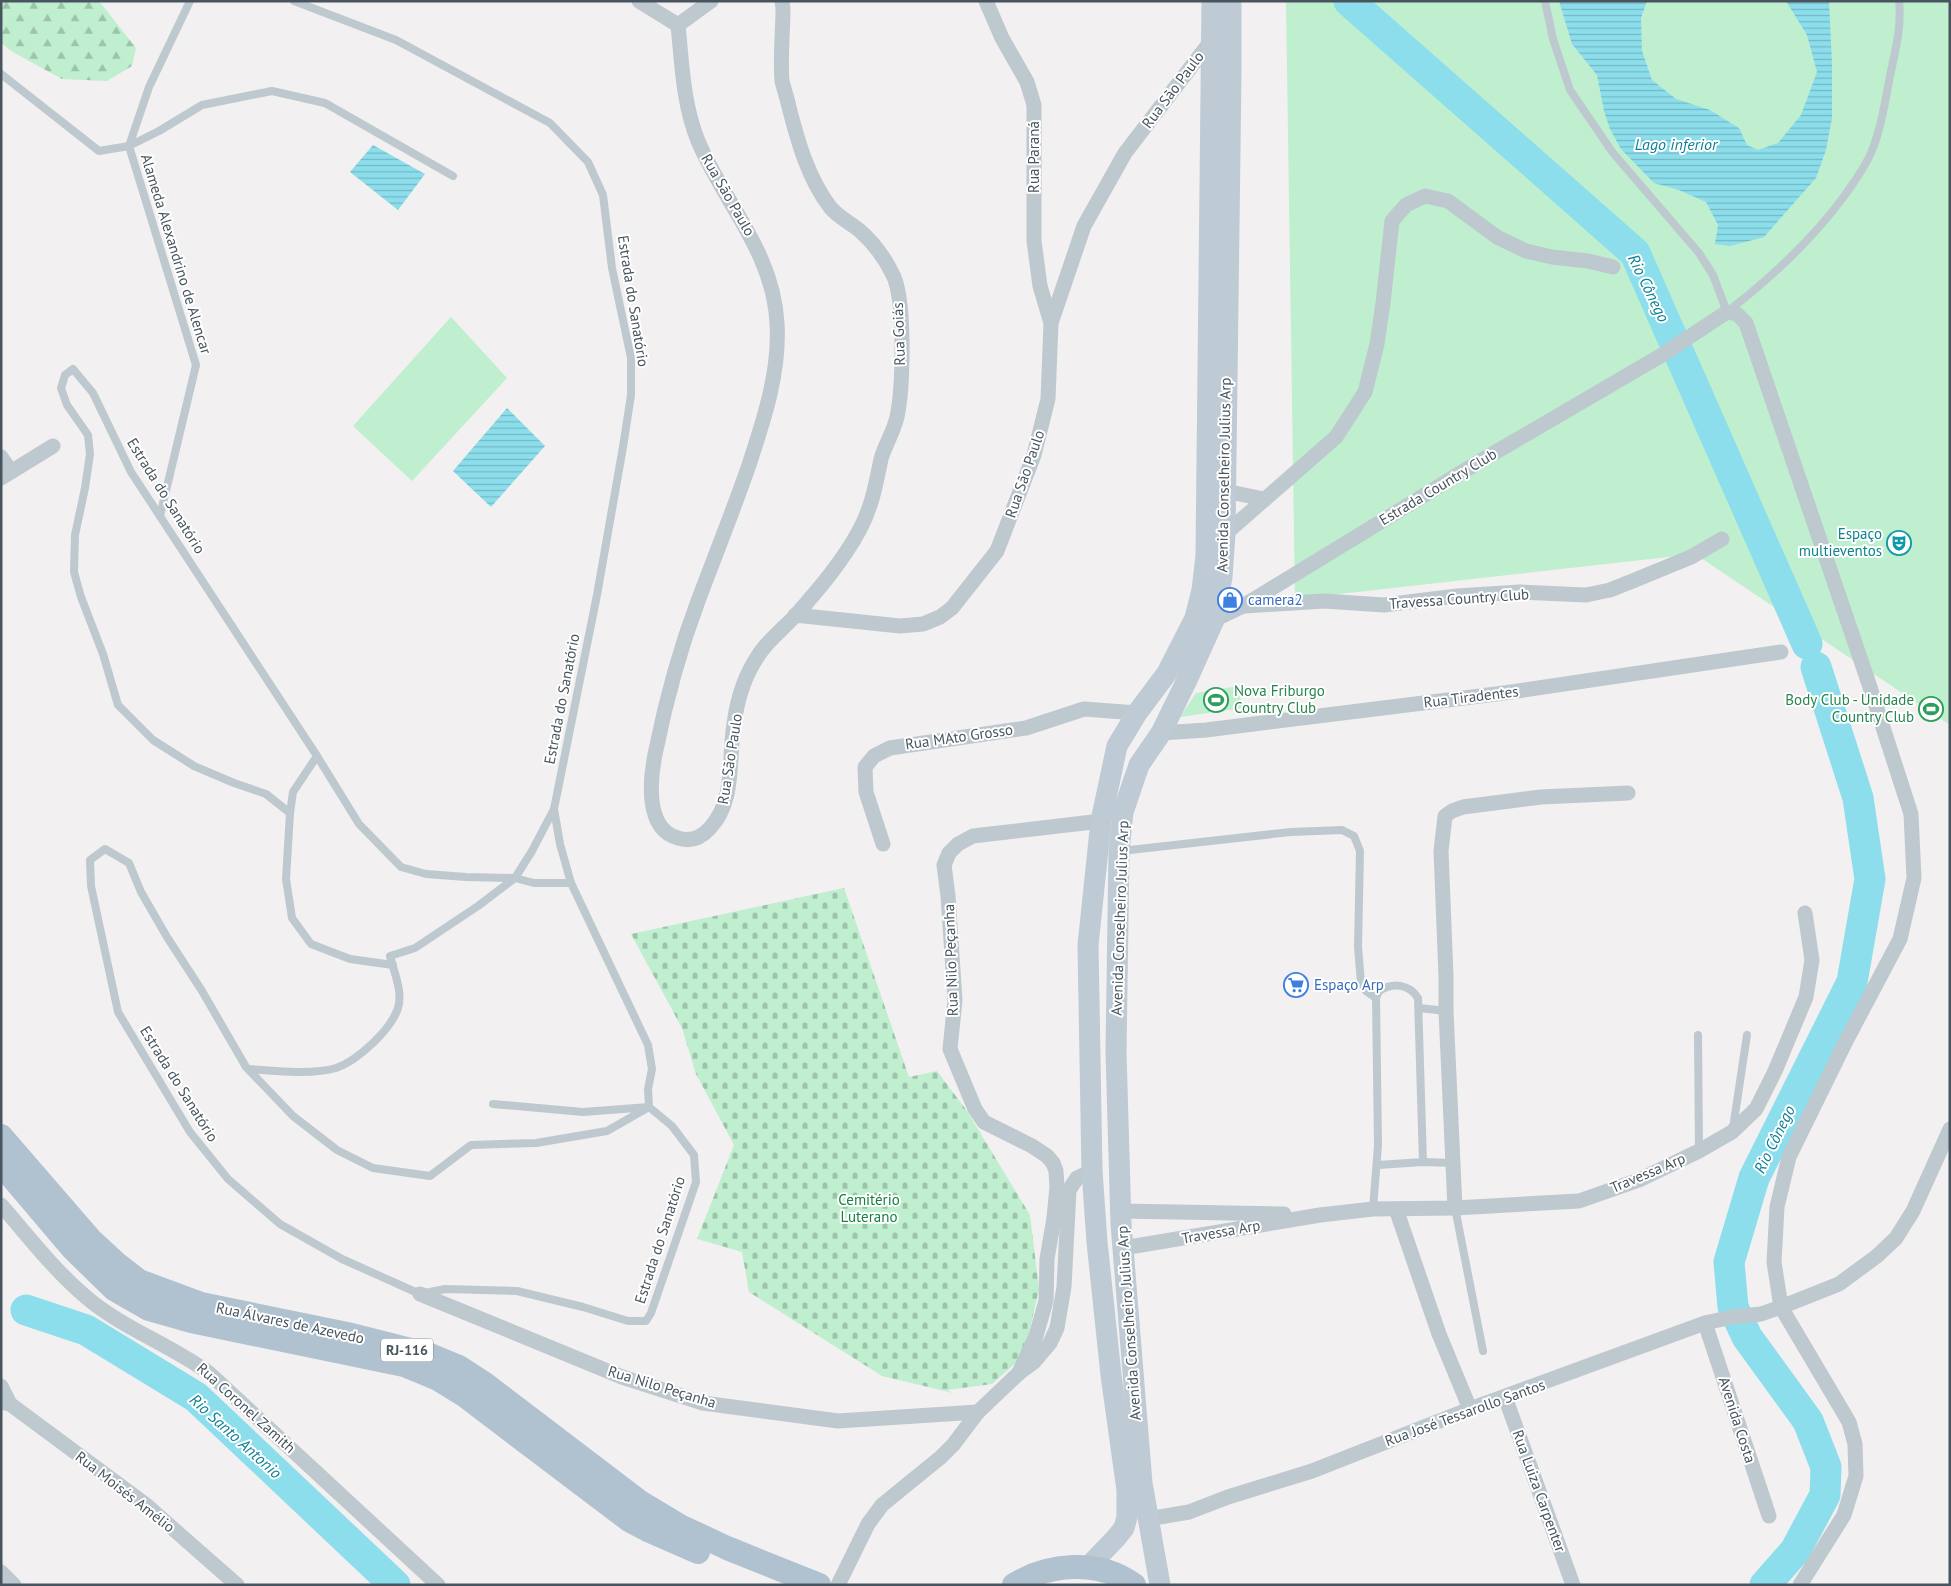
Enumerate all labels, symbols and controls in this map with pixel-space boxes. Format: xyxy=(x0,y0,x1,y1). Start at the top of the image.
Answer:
street label: Rua São Paulo xyxy=(1137,47,1208,132)
street label: Rua Paraná xyxy=(1024,121,1043,193)
water label: Lago inferior xyxy=(1635,134,1719,154)
street label: Rua São Paulo xyxy=(697,150,760,239)
street label: Alameda Alexandrino de Alencar xyxy=(137,152,216,356)
street label: Estrada do Sanatório xyxy=(614,234,653,368)
water label: Rio Cônego xyxy=(1624,251,1674,325)
street label: Rua Goiás xyxy=(888,302,909,366)
street label: Avenida Conselheiro Julius Arp xyxy=(1212,377,1235,573)
street label: Rua São Paulo xyxy=(1001,427,1048,520)
street label: Estrada do Sanatório xyxy=(123,434,210,557)
street label: Estrada Country Club xyxy=(1376,444,1500,529)
place label: Espaço multieventos xyxy=(1799,524,1882,560)
theatre icon: Espaço multieventos xyxy=(1886,530,1912,556)
street label: Travessa Country Club xyxy=(1388,584,1530,613)
shop icon: camera2 xyxy=(1217,587,1243,613)
place label: camera2 xyxy=(1248,590,1303,609)
street label: Estrada do Sanatório xyxy=(540,632,584,766)
place label: Nova Friburgo Country Club xyxy=(1234,681,1325,717)
street label: Rua Tiradentes xyxy=(1422,681,1519,712)
sports icon: Nova Friburgo Country Club xyxy=(1203,687,1229,713)
place label: Body Club - Unidade Country Club xyxy=(1785,690,1914,726)
sports icon: Body Club - Unidade Country Club xyxy=(1918,696,1944,722)
street label: Rua São Paulo xyxy=(713,712,746,806)
street label: Rua MAto Grosso xyxy=(904,720,1014,753)
street label: Avenida Conselheiro Julius Arp xyxy=(1107,820,1132,1016)
street label: Rua Nilo Peçanha xyxy=(939,904,962,1016)
supermarket icon: Espaço Arp xyxy=(1283,972,1309,998)
place label: Espaço Arp xyxy=(1314,975,1384,994)
street label: Estrada do Sanatório xyxy=(136,1022,223,1145)
water label: Rio Cônego xyxy=(1749,1102,1799,1176)
street label: Travessa Arp xyxy=(1607,1148,1688,1197)
street label: Estrada do Sanatório xyxy=(630,1174,689,1306)
park label: Cemitério Luterano xyxy=(838,1190,900,1226)
street label: Travessa Arp xyxy=(1180,1215,1262,1248)
street label: Avenida Conselheiro Julius Arp xyxy=(1112,1225,1145,1421)
street label: Rua Álvares de Azevedo xyxy=(214,1298,366,1347)
road number: RJ-116 xyxy=(381,1338,433,1362)
street label: Rua Coronel Zamith xyxy=(193,1358,300,1457)
street label: Rua Nilo Peçanha xyxy=(606,1361,719,1412)
street label: Avenida Costa xyxy=(1715,1374,1760,1465)
street label: Rua José Tessarollo Santos xyxy=(1382,1375,1548,1450)
water label: Rio Santo Antonio xyxy=(186,1389,286,1483)
street label: Rua Luiza Carpenter xyxy=(1509,1427,1570,1554)
street label: Rua Moisés Amélio xyxy=(72,1447,179,1536)

